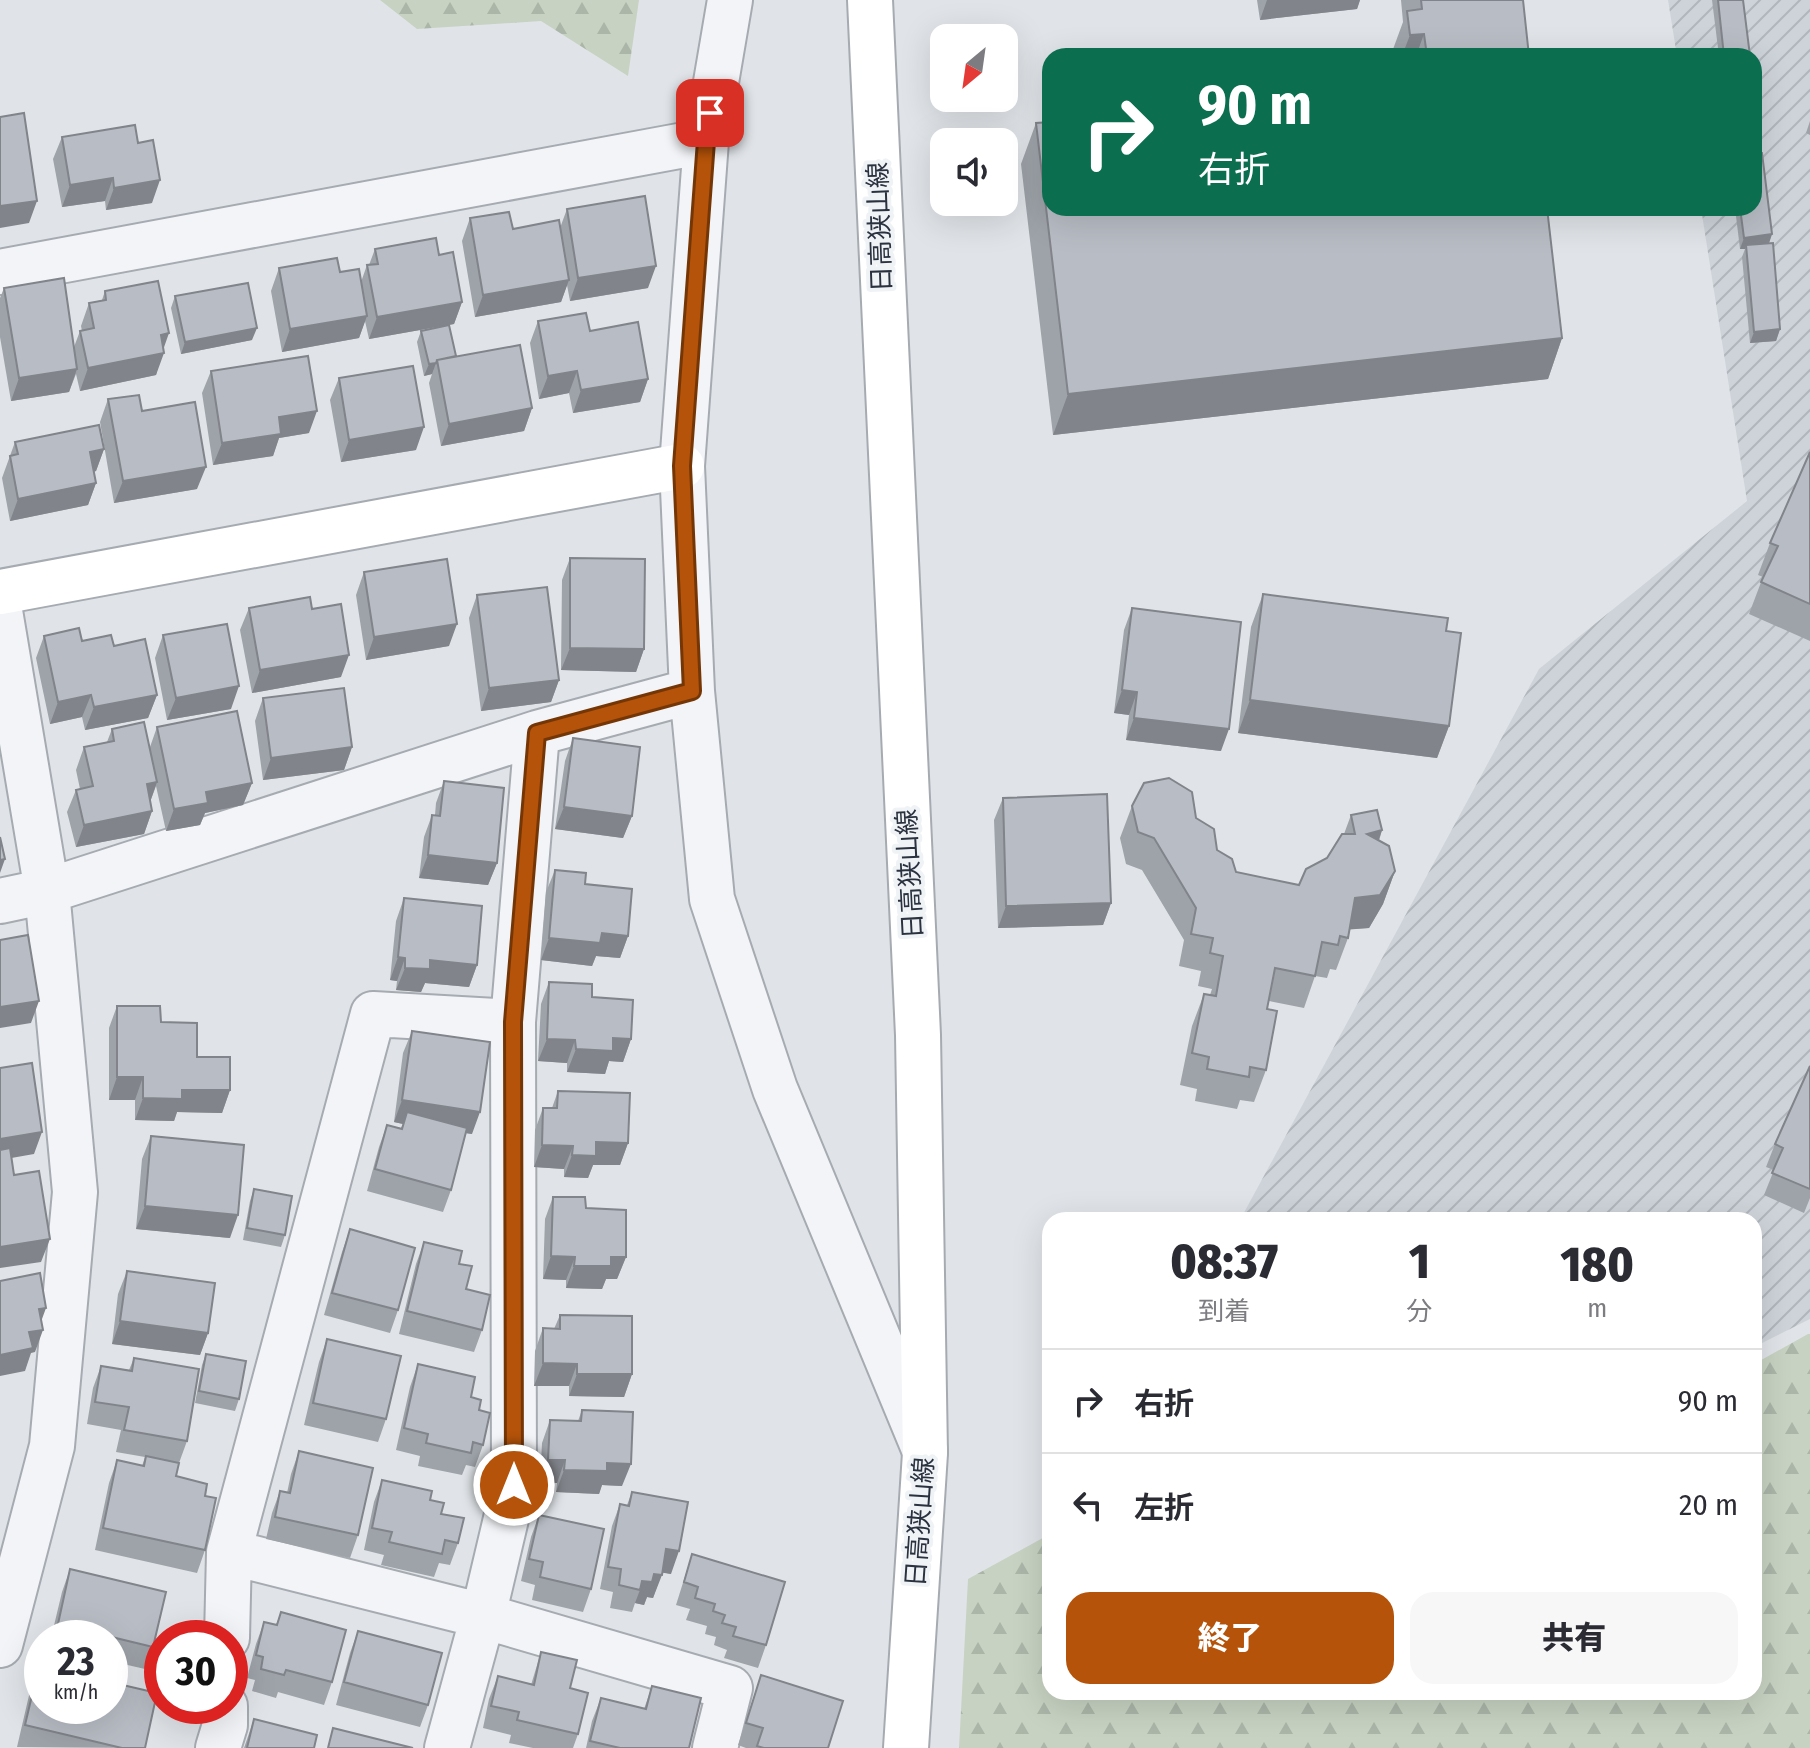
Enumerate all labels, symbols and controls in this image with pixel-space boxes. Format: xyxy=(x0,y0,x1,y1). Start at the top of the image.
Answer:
north arrow xyxy=(930,24,1018,112)
map controls xyxy=(930,24,1018,216)
text: 90 m xyxy=(1198,72,1312,139)
pin xyxy=(676,79,744,147)
icon: right xyxy=(1066,80,1170,184)
icon: arrive xyxy=(688,91,732,135)
button: sound xyxy=(930,128,1018,216)
text: 右折 xyxy=(1198,148,1270,192)
street label: 日高狭山線 xyxy=(862,161,898,293)
street label: 日高狭山線 xyxy=(891,808,929,940)
text: 08:37 xyxy=(1170,1233,1278,1291)
text: 1 xyxy=(1409,1233,1430,1291)
text: 180 xyxy=(1561,1236,1634,1294)
text: m xyxy=(1587,1293,1607,1324)
text: 到着 xyxy=(1198,1296,1250,1327)
text: 分 xyxy=(1406,1296,1432,1327)
icon: right xyxy=(1066,1379,1110,1423)
text: 90 m xyxy=(1678,1383,1738,1419)
text: 右折 xyxy=(1134,1386,1194,1422)
position arrow xyxy=(472,1443,556,1527)
street label: 日高狭山線 xyxy=(900,1456,940,1588)
icon: left xyxy=(1066,1483,1110,1527)
text: 20 m xyxy=(1679,1487,1738,1523)
text: 左折 xyxy=(1134,1490,1194,1526)
button: 終了 xyxy=(1066,1592,1394,1684)
button: 共有 xyxy=(1410,1592,1738,1684)
speed limit sign: 30 xyxy=(144,1620,248,1724)
text: 23 xyxy=(57,1638,95,1686)
text: km/h xyxy=(54,1680,98,1704)

